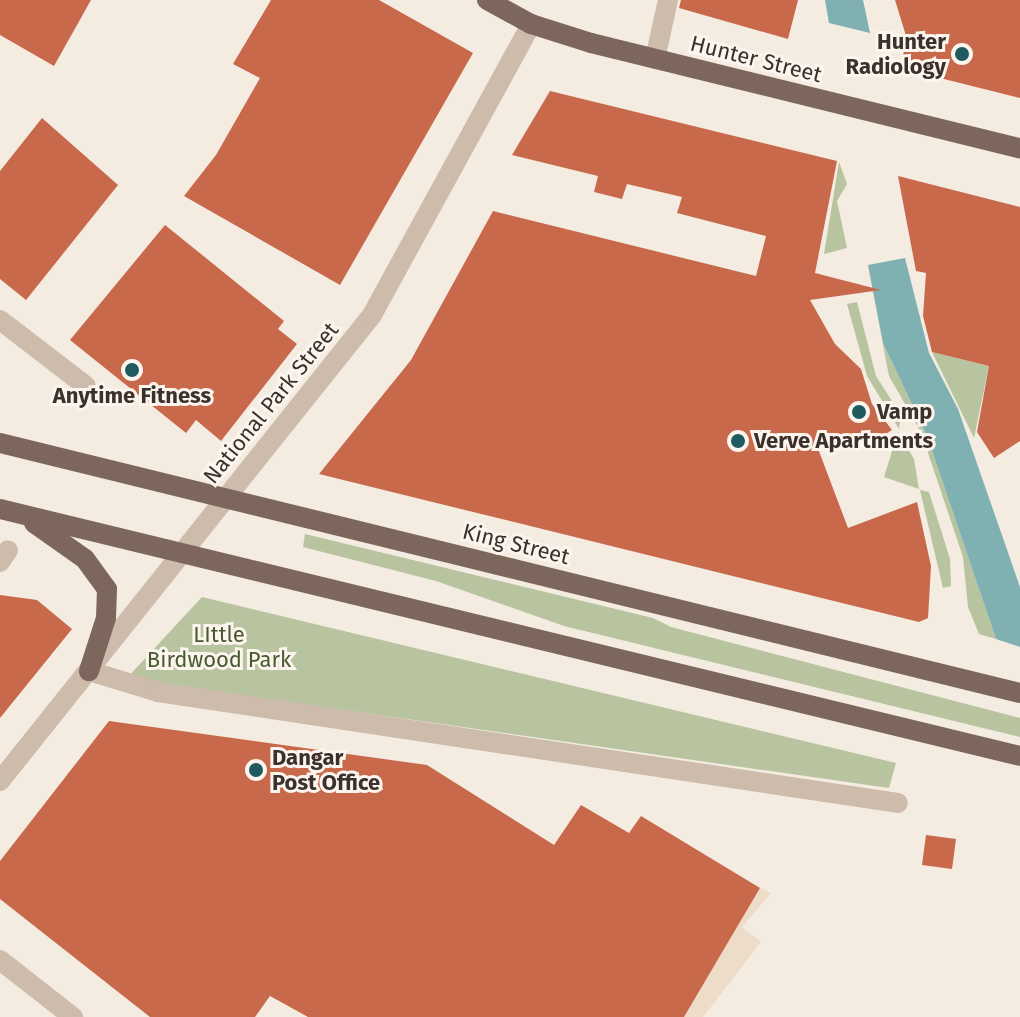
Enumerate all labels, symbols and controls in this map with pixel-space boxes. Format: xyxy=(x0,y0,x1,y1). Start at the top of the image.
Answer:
place label: Hunter Radiology xyxy=(846,28,946,80)
street label: Hunter Street xyxy=(688,30,824,88)
marker: Hunter Radiology xyxy=(953,45,971,63)
street label: National Park Street xyxy=(198,317,344,489)
marker: Anytime Fitness xyxy=(123,361,141,379)
place label: Anytime Fitness xyxy=(53,383,211,409)
place label: Vamp xyxy=(877,399,932,425)
marker: Vamp xyxy=(848,401,870,423)
place label: Verve Apartments xyxy=(754,428,933,454)
marker: Verve Apartments xyxy=(729,432,747,450)
street label: King Street xyxy=(460,518,572,570)
park label: LIttle Birdwood Park xyxy=(147,621,291,672)
place label: Dangar Post Office xyxy=(272,744,380,796)
marker: Dangar Post Office xyxy=(247,761,265,779)

